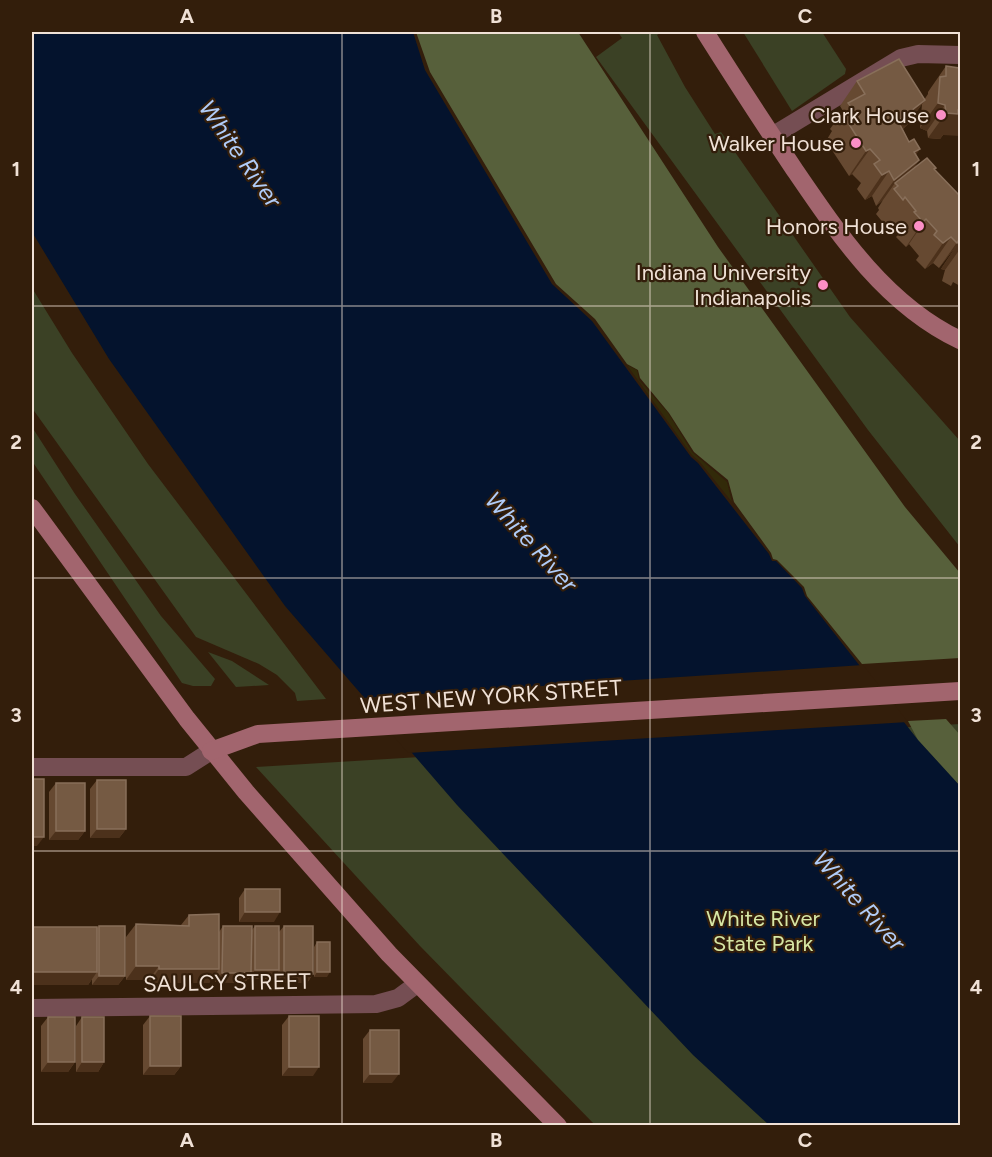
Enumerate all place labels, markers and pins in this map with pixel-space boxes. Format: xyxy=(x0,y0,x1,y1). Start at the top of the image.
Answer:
place label: Clark House xyxy=(810,102,929,129)
marker: Clark House xyxy=(934,108,948,122)
place label: Walker House xyxy=(709,130,844,157)
marker: Walker House xyxy=(849,136,863,150)
place label: Honors House xyxy=(766,213,907,240)
marker: Honors House xyxy=(912,219,926,233)
place label: Indiana University Indianapolis xyxy=(636,259,811,311)
marker: Indiana University Indianapolis xyxy=(816,278,830,292)

